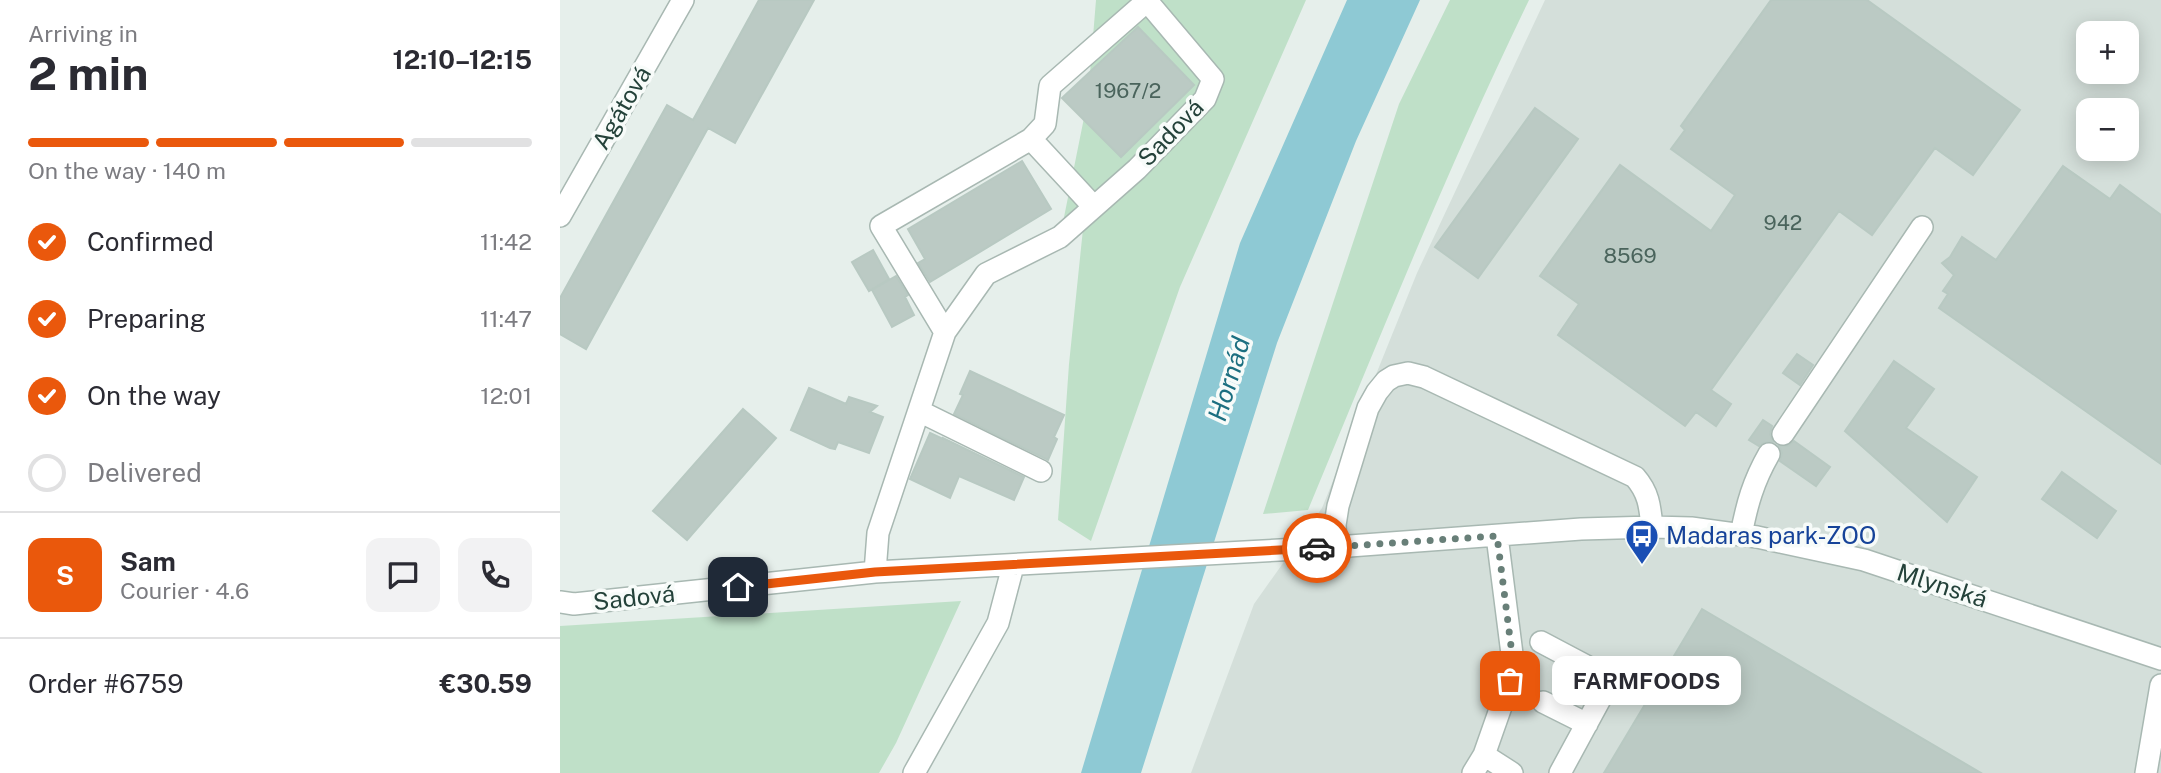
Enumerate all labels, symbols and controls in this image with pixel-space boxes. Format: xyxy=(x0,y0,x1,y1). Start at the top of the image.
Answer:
text: Arriving in xyxy=(28,20,138,47)
map controls xyxy=(2076,21,2139,161)
button: + xyxy=(2076,21,2139,84)
text: 12:10–12:15 xyxy=(393,44,532,75)
text: 2 min xyxy=(28,46,148,100)
street label: Agátová xyxy=(586,61,656,154)
house number: 1967/2 xyxy=(1095,78,1161,103)
street label: Sadová xyxy=(1132,93,1209,172)
button: − xyxy=(2076,98,2139,161)
text: On the way · 140 m xyxy=(28,157,226,184)
house number: 942 xyxy=(1764,210,1802,235)
icon: check xyxy=(28,223,66,261)
text: Confirmed xyxy=(87,226,214,257)
text: 11:42 xyxy=(480,228,532,255)
house number: 8569 xyxy=(1603,243,1657,268)
icon: check xyxy=(28,300,66,338)
text: Preparing xyxy=(87,303,206,334)
text: 11:47 xyxy=(480,305,532,332)
water label: Hornád xyxy=(1201,333,1256,425)
icon: check xyxy=(28,377,66,415)
text: On the way xyxy=(87,380,221,411)
text: 12:01 xyxy=(480,382,532,409)
text: Delivered xyxy=(87,457,202,488)
courier xyxy=(1282,513,1352,583)
bus stop icon: Madaras park-ZOO xyxy=(1623,517,1661,566)
place label: Madaras park-ZOO xyxy=(1666,521,1876,549)
icon: car xyxy=(1298,529,1336,567)
button: chat xyxy=(366,538,440,612)
button: phone xyxy=(458,538,532,612)
text: Sam xyxy=(120,546,176,577)
pin xyxy=(708,557,768,617)
street label: Mlynská xyxy=(1894,557,1991,613)
text: S xyxy=(56,560,74,591)
icon: home xyxy=(719,568,757,606)
text: Courier · 4.6 xyxy=(120,577,249,604)
street label: Sadová xyxy=(592,579,676,615)
pin xyxy=(1480,651,1540,711)
callout: FARMFOODS xyxy=(1552,656,1741,706)
icon: bag xyxy=(1491,662,1529,700)
text: FARMFOODS xyxy=(1573,667,1720,694)
text: Order #6759 xyxy=(28,668,183,699)
text: €30.59 xyxy=(439,668,532,699)

